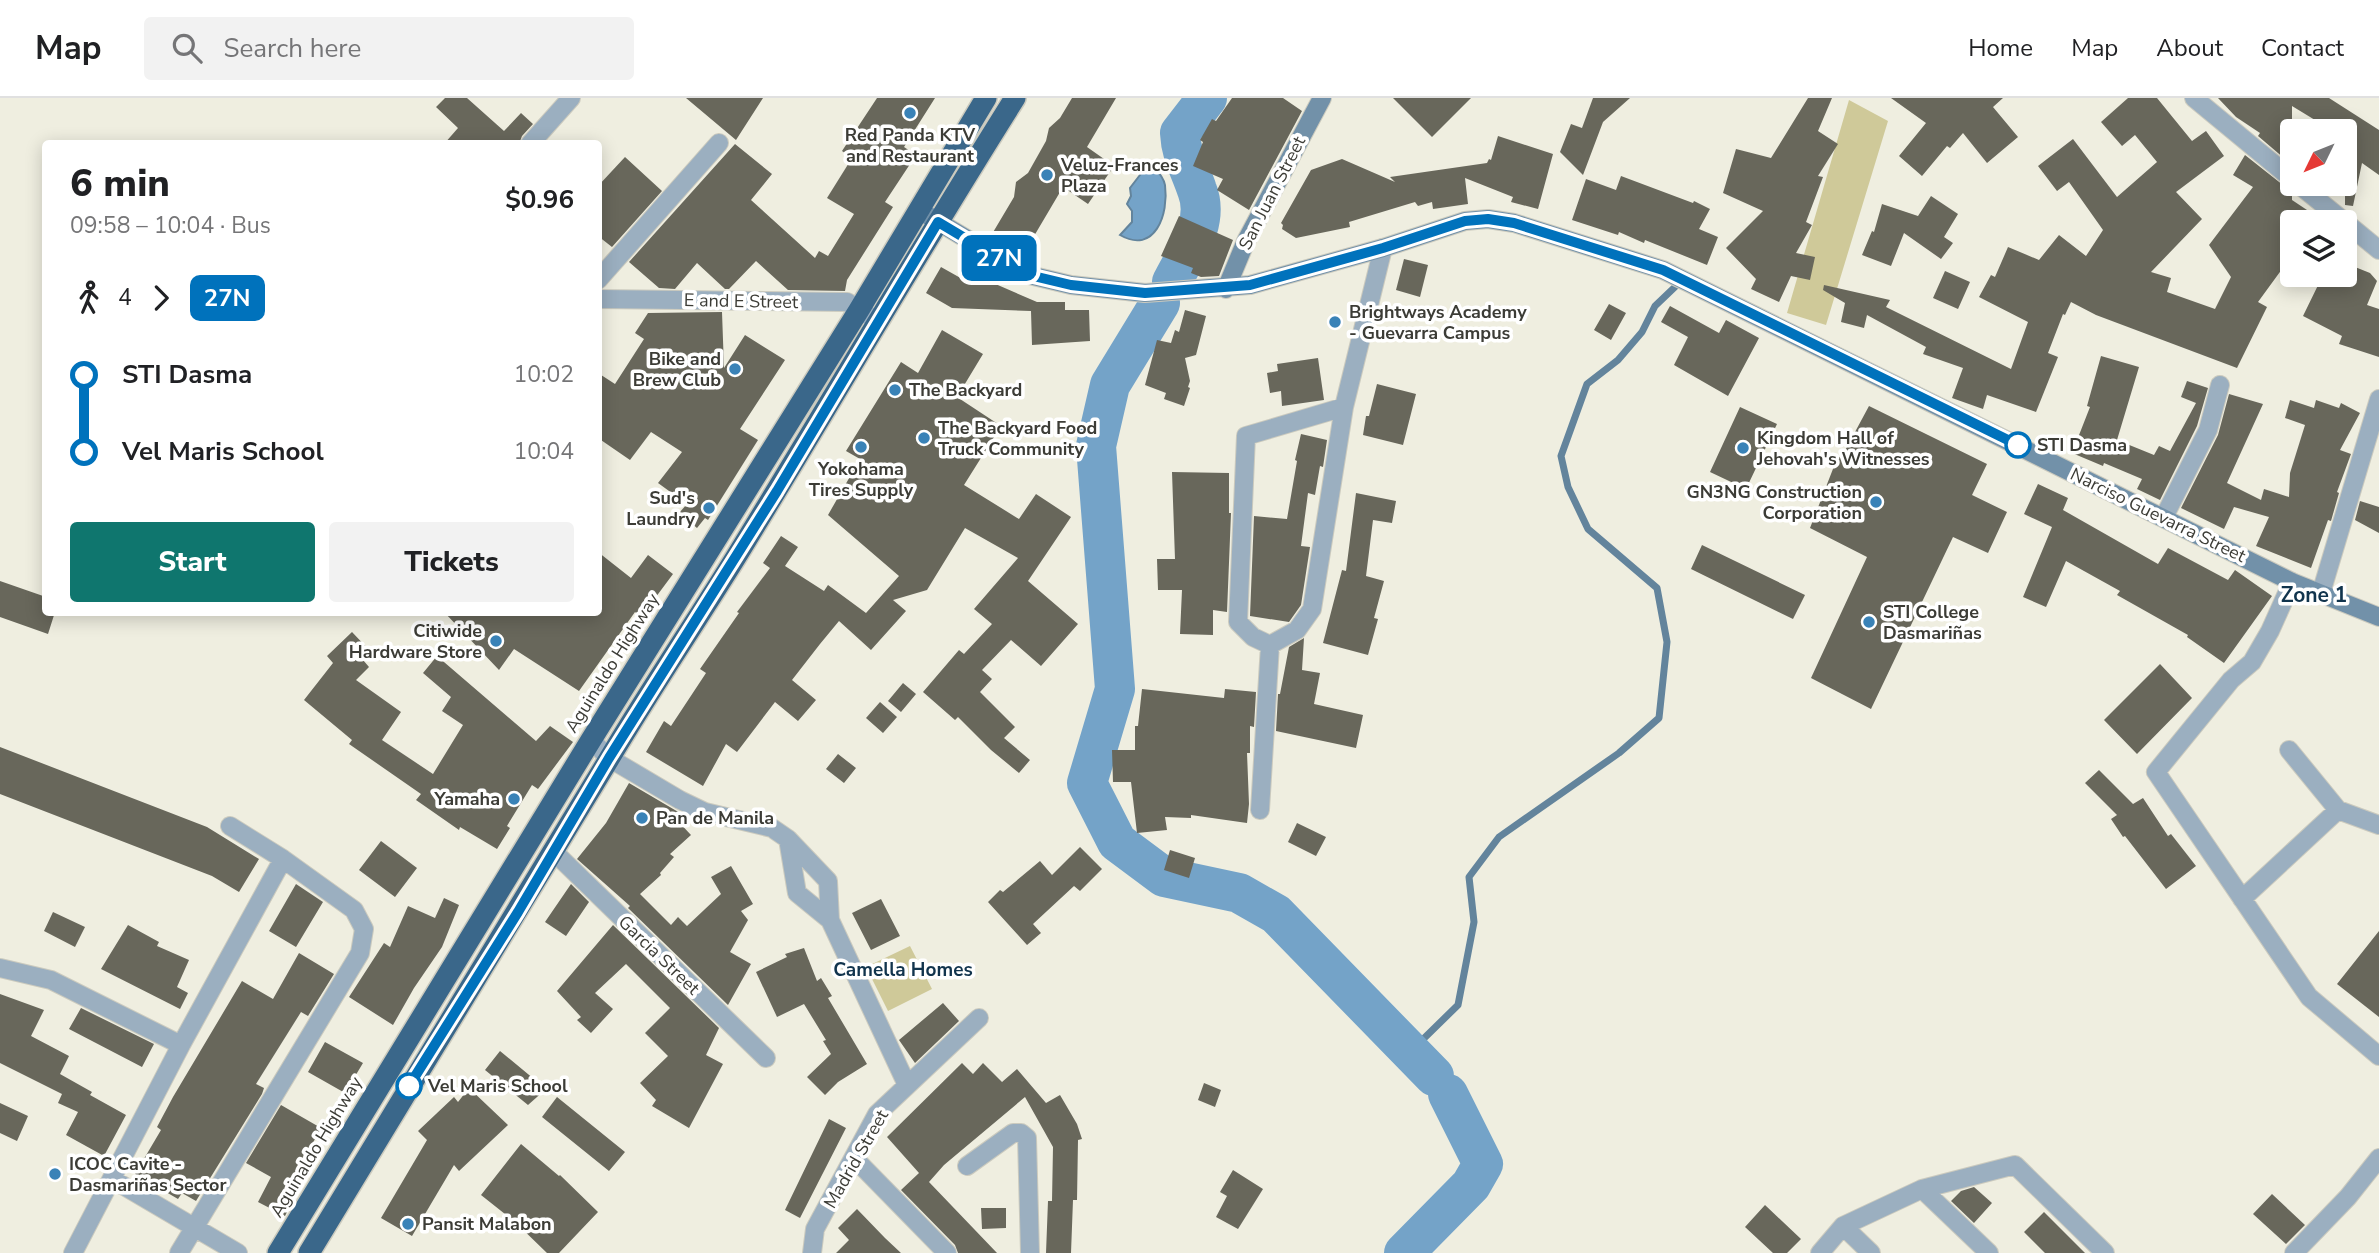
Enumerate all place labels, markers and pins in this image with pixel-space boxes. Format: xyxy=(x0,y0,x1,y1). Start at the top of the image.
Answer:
marker: Red Panda KTV and Restaurant xyxy=(902,105,918,121)
place label: Red Panda KTV and Restaurant xyxy=(845,123,976,168)
place label: Veluz-Frances Plaza xyxy=(1060,153,1179,198)
marker: Veluz-Frances Plaza xyxy=(1039,167,1055,183)
place label: Brightways Academy - Guevarra Campus xyxy=(1349,300,1527,345)
marker: Brightways Academy - Guevarra Campus xyxy=(1327,314,1343,330)
place label: Bike and Brew Club xyxy=(633,347,721,392)
marker: Bike and Brew Club xyxy=(727,361,743,377)
place label: The Backyard xyxy=(909,378,1022,402)
marker: The Backyard xyxy=(887,382,903,398)
place label: The Backyard Food Truck Community xyxy=(938,416,1097,461)
place label: Kingdom Hall of Jehovah's Witnesses xyxy=(1756,426,1930,471)
marker: The Backyard Food Truck Community xyxy=(916,430,932,446)
marker: STI Dasma xyxy=(2005,432,2031,458)
place label: STI Dasma xyxy=(2037,433,2127,457)
marker: Yokohama Tires Supply xyxy=(853,439,869,455)
marker: Kingdom Hall of Jehovah's Witnesses xyxy=(1735,440,1751,456)
place label: Yokohama Tires Supply xyxy=(809,457,914,502)
place label: GN3NG Construction Corporation xyxy=(1686,480,1862,525)
place label: Sud's Laundry xyxy=(626,486,696,531)
marker: GN3NG Construction Corporation xyxy=(1868,494,1884,510)
marker: Sud's Laundry xyxy=(701,500,717,516)
place label: STI College Dasmariñas xyxy=(1883,600,1982,645)
marker: STI College Dasmariñas xyxy=(1861,614,1877,630)
place label: Citiwide Hardware Store xyxy=(349,619,482,664)
marker: Citiwide Hardware Store xyxy=(488,633,504,649)
place label: Yamaha xyxy=(433,787,500,811)
marker: Yamaha xyxy=(506,791,522,807)
place label: Pan de Manila xyxy=(656,806,774,830)
marker: Pan de Manila xyxy=(634,810,650,826)
marker: Vel Maris School xyxy=(396,1073,422,1099)
place label: Vel Maris School xyxy=(427,1074,568,1098)
place label: ICOC Cavite - Dasmariñas Sector xyxy=(69,1152,227,1197)
marker: ICOC Cavite - Dasmariñas Sector xyxy=(47,1166,63,1182)
place label: Pansit Malabon xyxy=(422,1212,552,1236)
marker: Pansit Malabon xyxy=(400,1216,416,1232)

